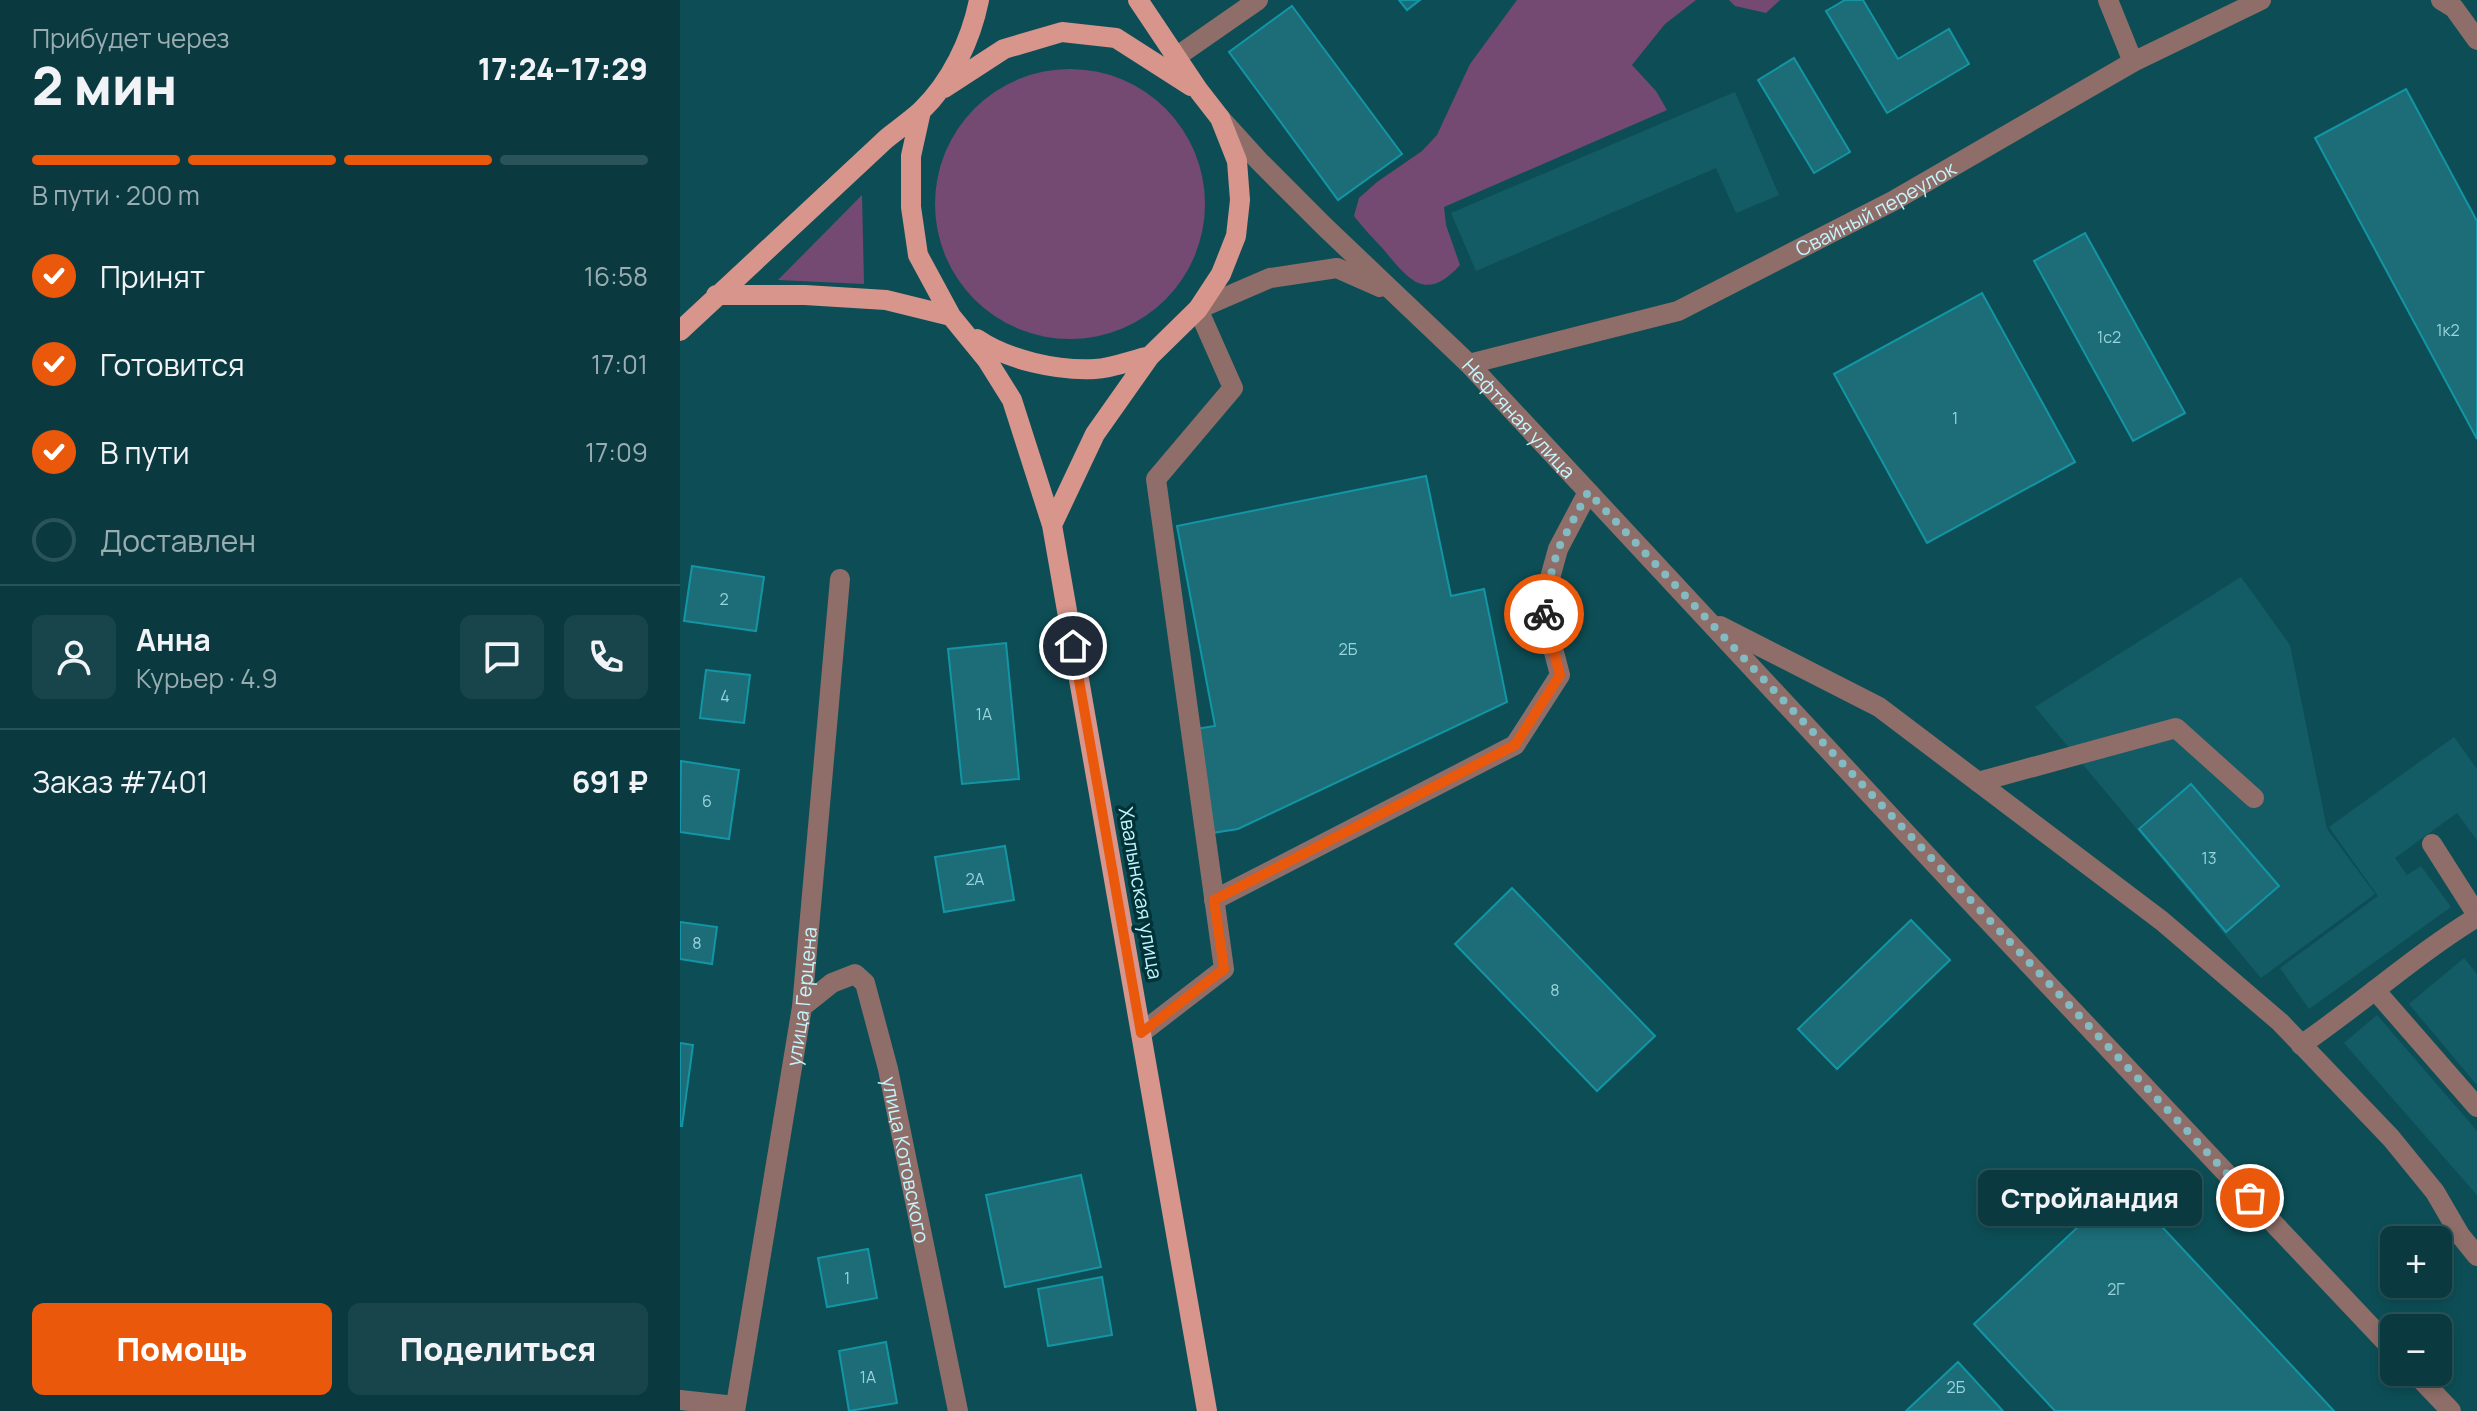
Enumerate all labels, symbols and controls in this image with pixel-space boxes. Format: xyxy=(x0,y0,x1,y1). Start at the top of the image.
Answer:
text: Прибудет через xyxy=(32,20,230,56)
text: 17:24–17:29 xyxy=(478,48,648,89)
text: 2 мин xyxy=(32,50,177,121)
street label: Свайный переулок xyxy=(1791,154,1961,262)
text: В пути · 200 m xyxy=(32,177,200,213)
icon: check xyxy=(32,254,76,298)
text: Принят xyxy=(100,256,205,297)
text: 16:58 xyxy=(584,258,648,294)
house number: 1к2 xyxy=(2436,319,2460,341)
house number: 1с2 xyxy=(2097,326,2121,348)
icon: check xyxy=(32,342,76,386)
text: Готовится xyxy=(100,344,245,385)
text: 17:01 xyxy=(591,346,648,382)
street label: Нефтяная улица xyxy=(1457,352,1582,484)
house number: 1 xyxy=(1952,407,1958,429)
icon: check xyxy=(32,430,76,474)
text: В пути xyxy=(100,432,190,473)
text: 17:09 xyxy=(585,434,648,470)
text: Доставлен xyxy=(100,520,256,561)
courier xyxy=(1504,574,1584,654)
house number: 2 xyxy=(719,588,729,610)
icon: bike xyxy=(1522,592,1566,636)
pin xyxy=(1039,612,1107,680)
button: person xyxy=(32,615,116,699)
button: chat xyxy=(460,615,544,699)
button: phone xyxy=(564,615,648,699)
text: Анна xyxy=(136,619,211,660)
icon: home xyxy=(1051,624,1095,668)
house number: 2Б xyxy=(1339,638,1358,660)
text: Курьер · 4.9 xyxy=(136,660,278,696)
house number: 4 xyxy=(720,685,730,707)
house number: 1А xyxy=(976,703,992,725)
text: Заказ #7401 xyxy=(32,761,208,802)
text: 691 ₽ xyxy=(572,761,648,802)
house number: 6 xyxy=(702,790,712,812)
street label: Хвалынская улица xyxy=(1113,805,1169,981)
house number: 13 xyxy=(2201,847,2217,869)
house number: 2А xyxy=(966,868,984,890)
street label: улица Герцена xyxy=(779,925,823,1068)
house number: 8 xyxy=(692,932,702,954)
house number: 8 xyxy=(1550,979,1560,1001)
street label: улица Котовского xyxy=(876,1074,937,1245)
pin xyxy=(2216,1164,2284,1232)
callout: Стройландия xyxy=(1978,1170,2202,1226)
icon: bag xyxy=(2228,1176,2272,1220)
text: Стройландия xyxy=(2001,1180,2179,1216)
map controls xyxy=(2380,1226,2452,1386)
button: + xyxy=(2380,1226,2452,1298)
house number: 1 xyxy=(844,1267,850,1289)
house number: 2Г xyxy=(2107,1278,2125,1300)
button: Помощь xyxy=(32,1303,332,1395)
button: Поделиться xyxy=(348,1303,648,1395)
button: − xyxy=(2380,1314,2452,1386)
house number: 1А xyxy=(860,1366,876,1388)
house number: 2Б xyxy=(1947,1376,1966,1398)

